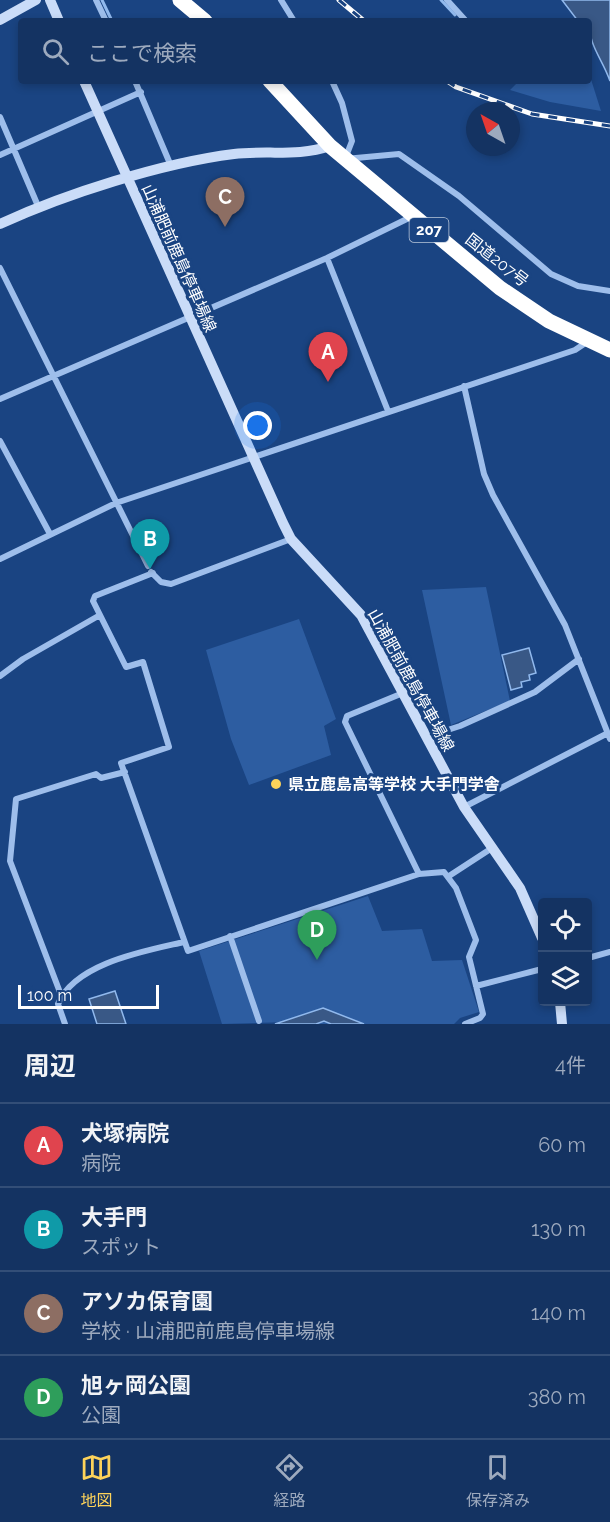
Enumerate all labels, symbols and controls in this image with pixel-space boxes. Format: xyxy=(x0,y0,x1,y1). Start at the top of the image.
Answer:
search box xyxy=(18,18,592,84)
icon: search xyxy=(39,35,72,68)
text: ここで検索 xyxy=(87,40,197,66)
north arrow xyxy=(466,102,520,156)
pin: C xyxy=(206,178,244,227)
street label: 山浦肥前鹿島停車場線 xyxy=(138,181,220,335)
road number: 207 xyxy=(410,218,448,242)
street label: 国道207号 xyxy=(462,230,532,290)
pin: A xyxy=(308,332,348,382)
your location xyxy=(243,411,272,440)
pin: B xyxy=(130,520,170,569)
street label: 山浦肥前鹿島停車場線 xyxy=(364,605,458,755)
place label: 県立鹿島高等学校 大手門学舎 xyxy=(288,775,500,794)
marker: 県立鹿島高等学校 大手門学舎 xyxy=(269,777,283,791)
map controls xyxy=(538,898,592,1006)
button: locate xyxy=(538,898,592,952)
pin: D xyxy=(298,910,336,960)
button: layers xyxy=(538,952,592,1006)
scale bar xyxy=(18,982,159,1010)
text: 100 m xyxy=(27,986,72,1005)
text: 周辺 xyxy=(24,1051,76,1081)
text: 4件 xyxy=(555,1053,586,1077)
text: 犬塚病院 xyxy=(81,1120,169,1146)
text: A xyxy=(37,1133,50,1157)
text: 60 m xyxy=(538,1133,586,1157)
text: 病院 xyxy=(81,1151,121,1175)
text: 大手門 xyxy=(81,1204,147,1230)
text: B xyxy=(37,1217,50,1241)
text: 130 m xyxy=(531,1217,586,1241)
text: スポット xyxy=(81,1235,161,1259)
text: アソカ保育園 xyxy=(81,1288,213,1314)
text: C xyxy=(37,1301,50,1325)
text: 140 m xyxy=(531,1301,586,1325)
text: 学校 · 山浦肥前鹿島停車場線 xyxy=(81,1319,335,1343)
text: 旭ヶ岡公園 xyxy=(81,1372,191,1398)
text: D xyxy=(36,1385,51,1409)
text: 380 m xyxy=(528,1385,586,1409)
text: 公園 xyxy=(81,1403,121,1427)
tab: 地図 xyxy=(80,1451,113,1511)
tab: 経路 xyxy=(273,1451,306,1511)
tab: 保存済み xyxy=(466,1451,530,1511)

